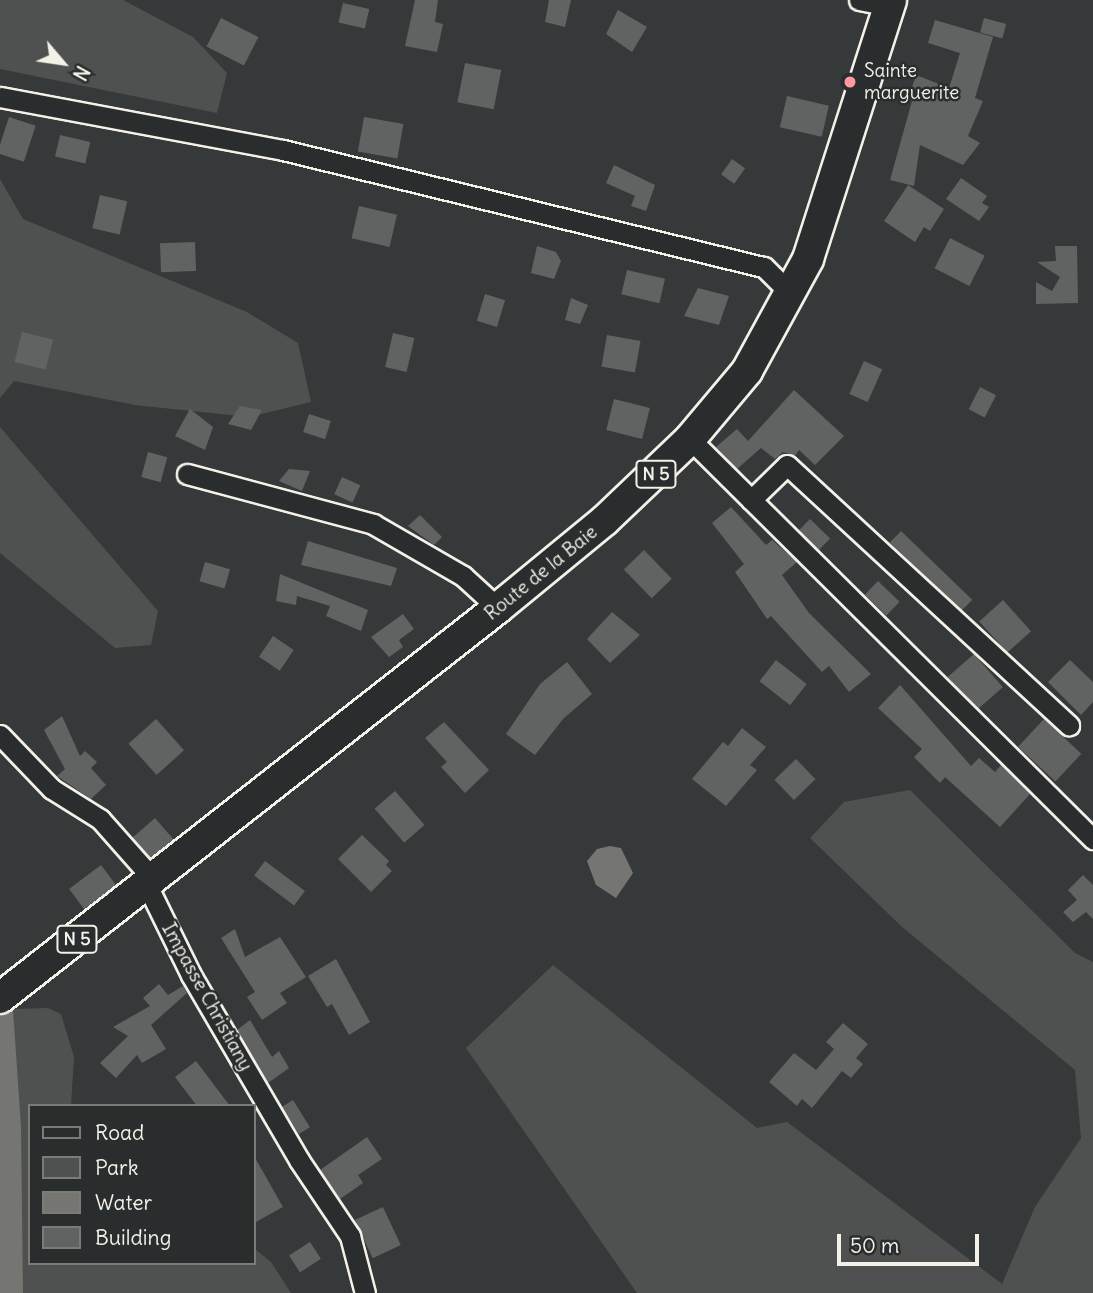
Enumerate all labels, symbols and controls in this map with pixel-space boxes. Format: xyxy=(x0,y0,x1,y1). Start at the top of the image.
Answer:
north arrow xyxy=(28,28,98,98)
place label: Sainte marguerite xyxy=(864,60,959,104)
text: N xyxy=(68,62,95,85)
marker: Sainte marguerite xyxy=(842,74,858,90)
road number: N 5 xyxy=(635,460,677,488)
street label: Route de la Baie xyxy=(480,521,602,625)
street label: Impasse Christiany xyxy=(157,919,257,1075)
road number: N 5 xyxy=(56,924,98,954)
legend xyxy=(28,1104,256,1265)
text: Road xyxy=(95,1119,144,1146)
text: Park xyxy=(95,1154,138,1181)
text: Water xyxy=(95,1189,152,1216)
scale bar xyxy=(841,1220,983,1264)
text: Building xyxy=(95,1224,171,1251)
text: 50 m xyxy=(850,1232,899,1259)

